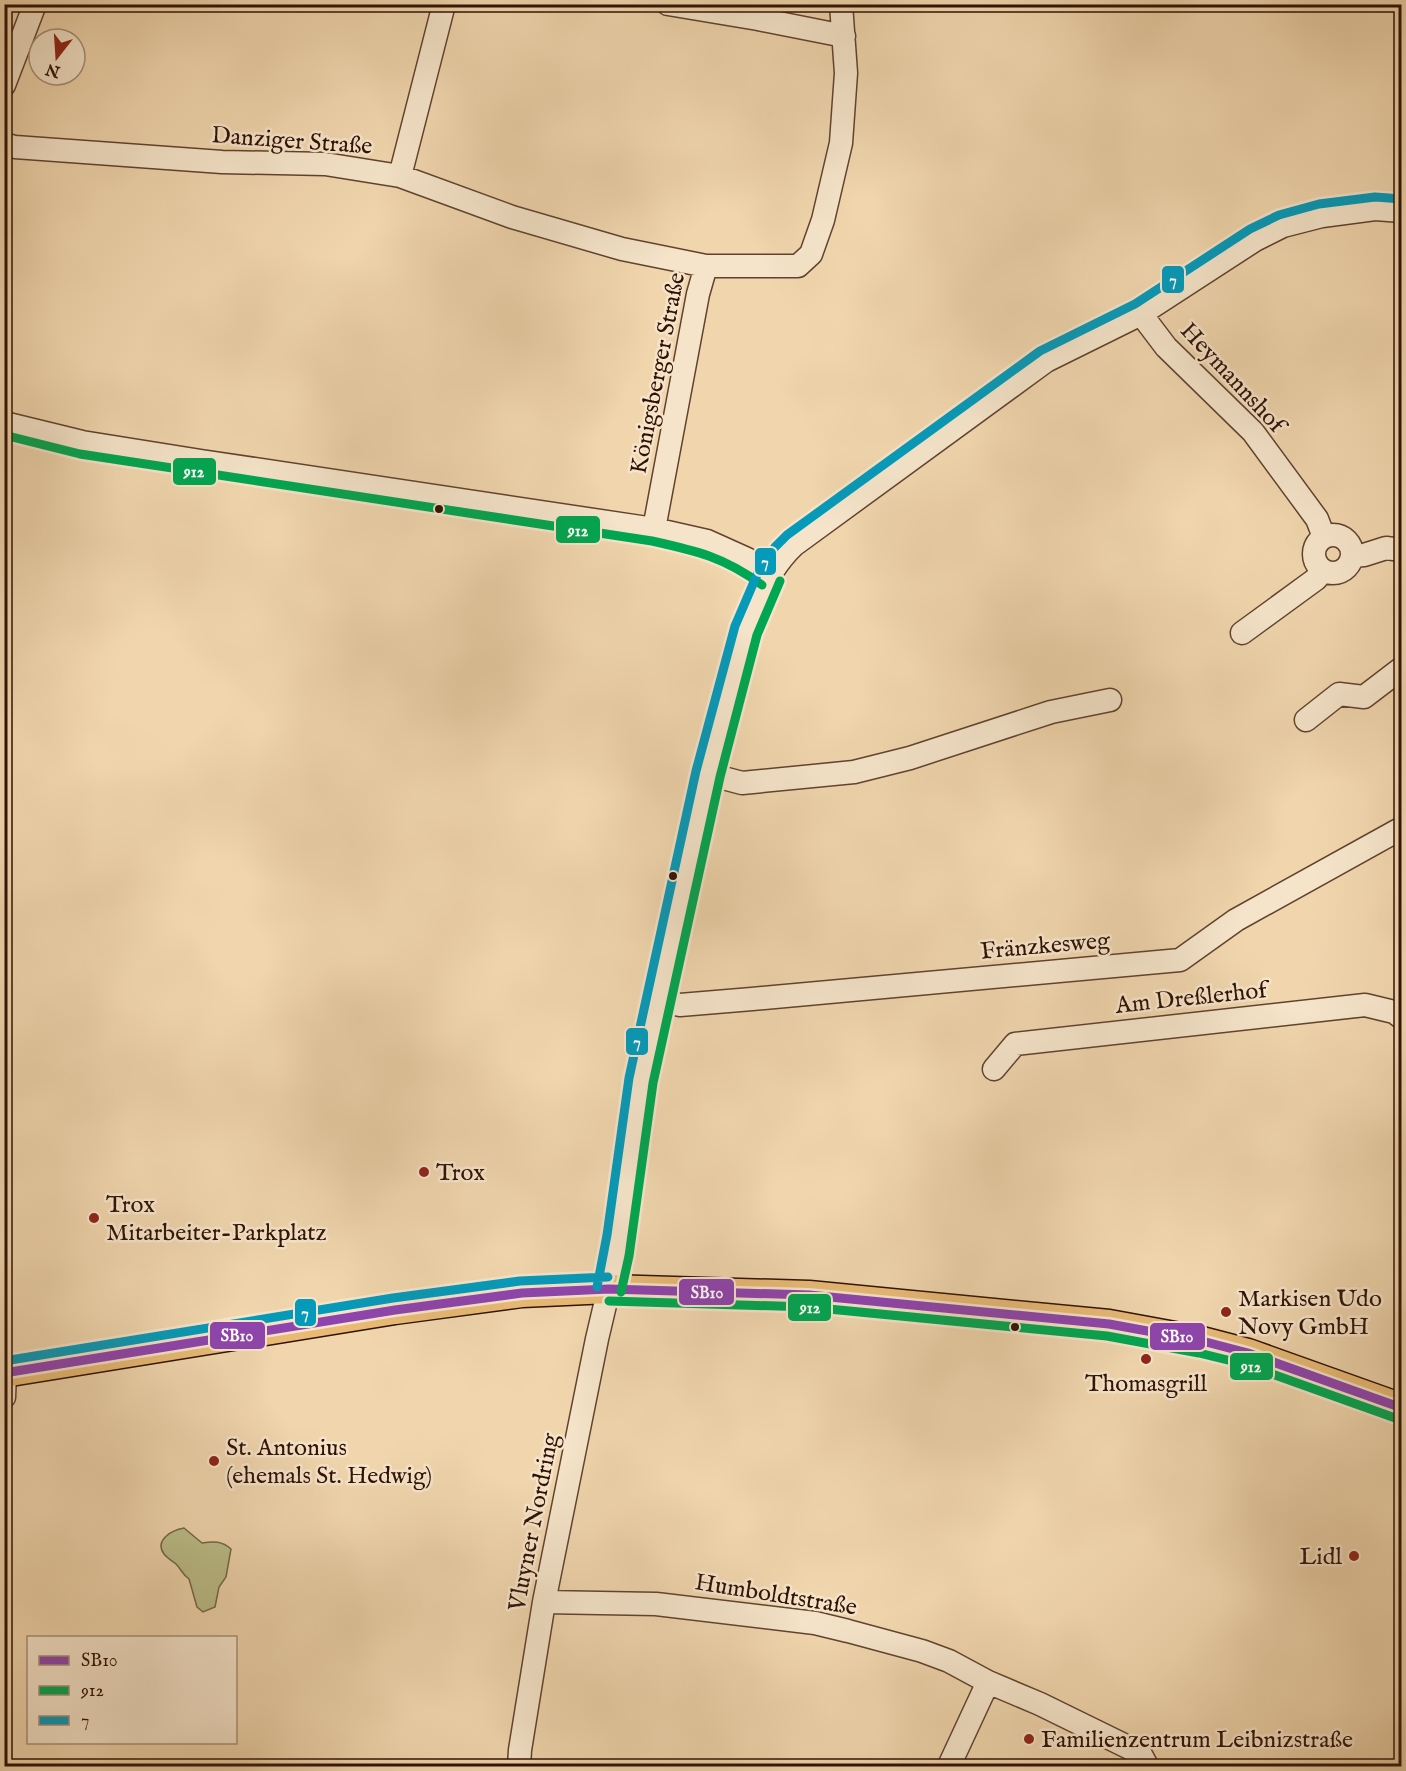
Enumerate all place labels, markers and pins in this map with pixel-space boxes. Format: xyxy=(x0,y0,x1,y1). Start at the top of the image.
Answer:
unlabelled marker xyxy=(433,503,445,515)
unlabelled marker xyxy=(667,870,679,882)
place label: Trox xyxy=(436,1158,485,1189)
marker: Trox xyxy=(417,1165,431,1179)
place label: Trox Mitarbeiter-Parkplatz xyxy=(106,1190,327,1249)
marker: Trox Mitarbeiter-Parkplatz xyxy=(87,1211,101,1225)
place label: Markisen Udo Novy GmbH xyxy=(1238,1284,1382,1343)
marker: Markisen Udo Novy GmbH xyxy=(1219,1305,1233,1319)
unlabelled marker xyxy=(1009,1321,1021,1333)
marker: Thomasgrill xyxy=(1139,1352,1153,1366)
place label: Thomasgrill xyxy=(1085,1369,1207,1400)
place label: St. Antonius (ehemals St. Hedwig) xyxy=(226,1433,432,1492)
marker: St. Antonius (ehemals St. Hedwig) xyxy=(207,1454,221,1468)
place label: Lidl xyxy=(1299,1542,1342,1573)
marker: Lidl xyxy=(1347,1549,1361,1563)
place label: Familienzentrum Leibnizstraße xyxy=(1041,1725,1353,1756)
marker: Familienzentrum Leibnizstraße xyxy=(1022,1732,1036,1746)

